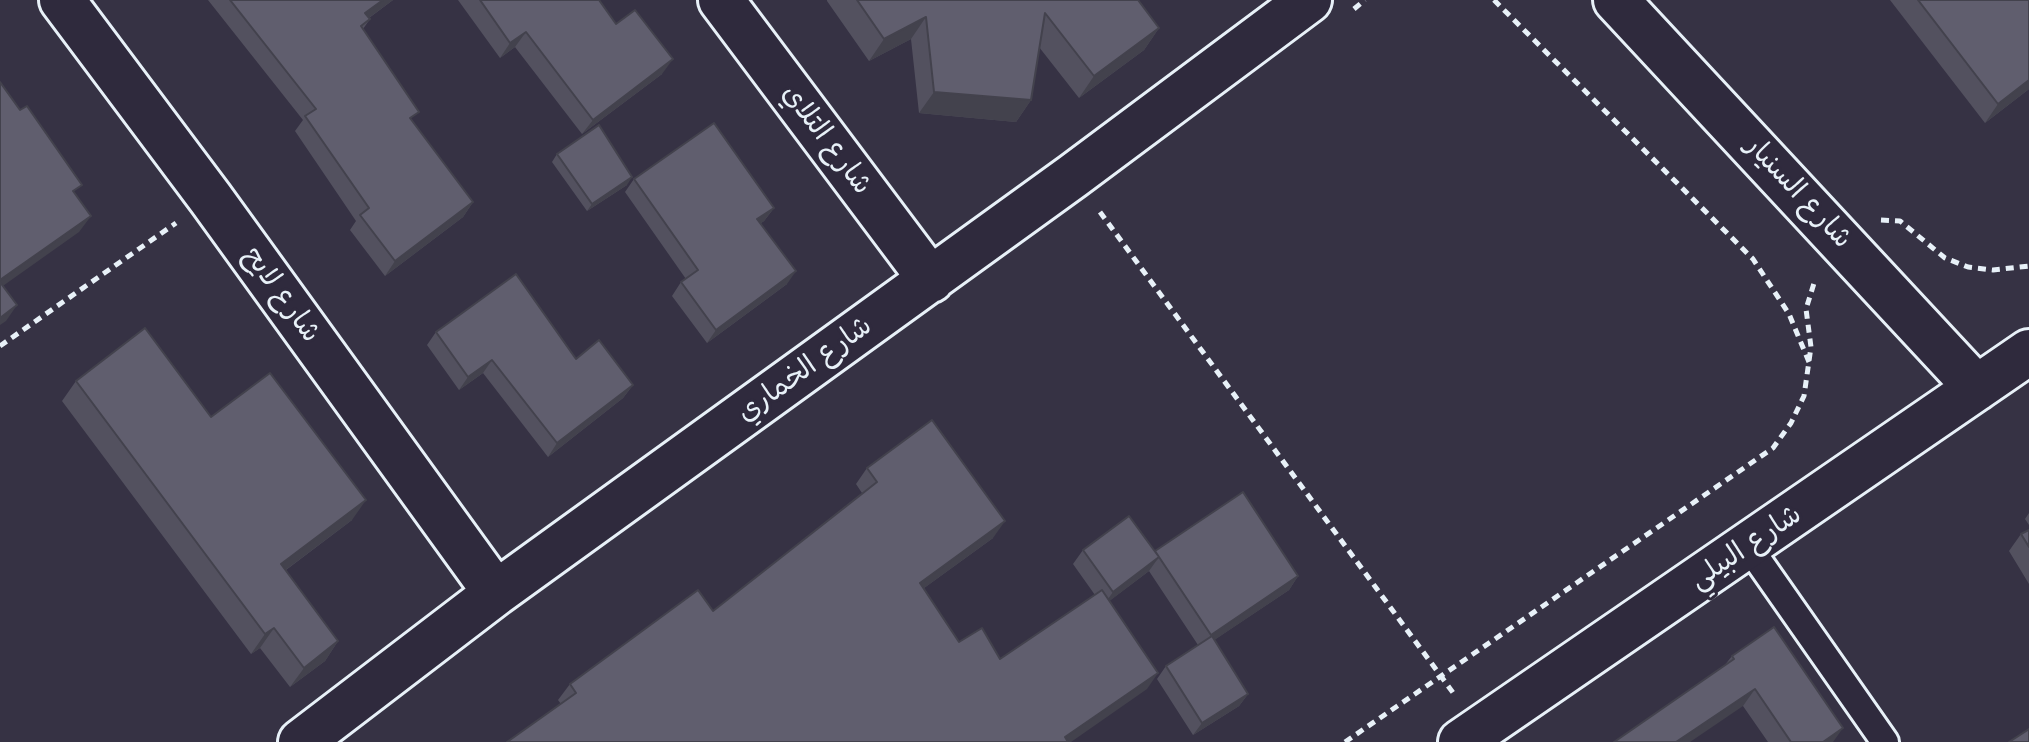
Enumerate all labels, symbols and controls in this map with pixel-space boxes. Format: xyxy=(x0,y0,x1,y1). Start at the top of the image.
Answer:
street label: شارع التلاي xyxy=(774,78,878,202)
street label: شارع السنيار xyxy=(1738,130,1858,256)
street label: شارع لايح xyxy=(235,241,327,349)
street label: شارع الخماري xyxy=(731,310,879,430)
street label: شارع البيلي xyxy=(1684,498,1808,598)

